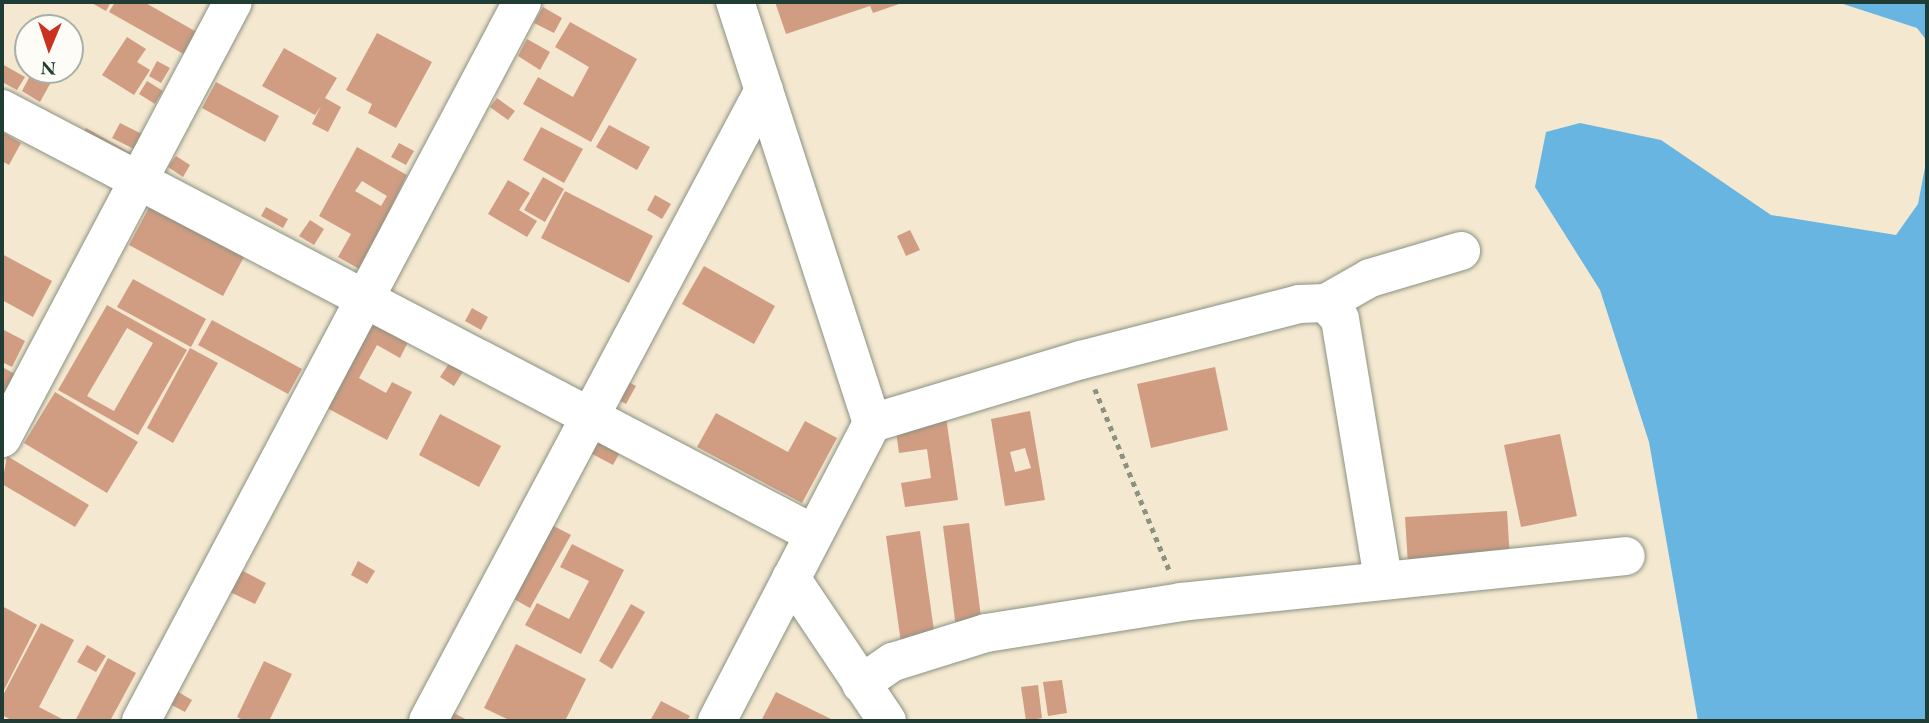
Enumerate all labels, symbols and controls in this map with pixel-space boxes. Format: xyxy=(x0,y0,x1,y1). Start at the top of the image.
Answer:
north arrow xyxy=(14,14,84,84)
text: N xyxy=(40,56,56,81)

